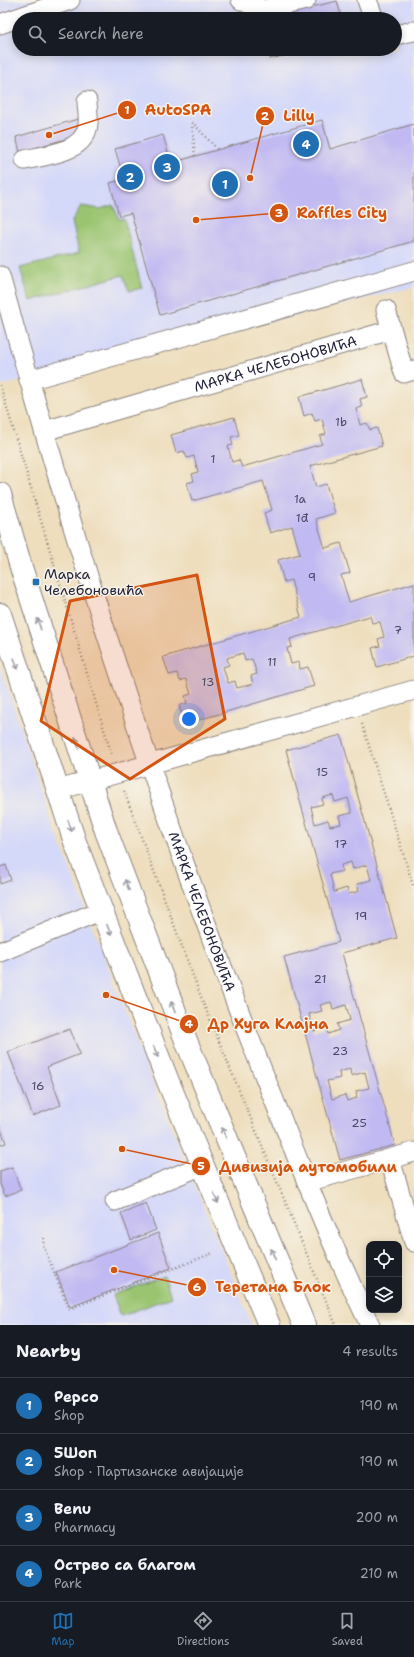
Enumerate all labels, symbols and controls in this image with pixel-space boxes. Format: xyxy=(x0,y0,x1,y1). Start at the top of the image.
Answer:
search box xyxy=(12,12,402,56)
icon: search xyxy=(26,23,48,45)
text: Search here xyxy=(58,24,144,44)
callout: AutoSPA xyxy=(117,96,219,123)
text: AutoSPA xyxy=(145,100,212,120)
text: 1 xyxy=(124,102,130,118)
callout: Lilly xyxy=(255,103,323,130)
text: Lilly xyxy=(283,106,315,126)
text: 2 xyxy=(261,108,270,124)
pin: 4 xyxy=(293,129,319,159)
pin: 3 xyxy=(154,152,180,182)
pin: 2 xyxy=(117,162,143,192)
pin: 1 xyxy=(212,169,238,199)
callout: Raffles City xyxy=(269,200,395,227)
text: Raffles City xyxy=(297,203,387,223)
text: 3 xyxy=(275,205,283,221)
street label: МАРКА ЧЕЛЕБОНОВИЋА xyxy=(192,331,359,396)
house number: 1b xyxy=(335,414,347,430)
house number: 1 xyxy=(210,451,216,467)
house number: 1a xyxy=(294,491,307,507)
house number: 1đ xyxy=(296,510,309,526)
place label: Марка Челебоновића xyxy=(44,565,144,599)
house number: 9 xyxy=(308,569,316,585)
marker: Марка Челебоновића xyxy=(31,577,41,587)
one-way arrow xyxy=(35,618,42,631)
house number: 7 xyxy=(394,622,402,638)
house number: 11 xyxy=(267,654,277,670)
one-way arrow xyxy=(13,658,20,671)
house number: 13 xyxy=(202,674,214,690)
your location xyxy=(179,709,199,729)
one-way arrow xyxy=(72,737,80,749)
house number: 15 xyxy=(316,764,328,780)
one-way arrow xyxy=(67,820,75,832)
street label: МАРКА ЧЕЛЕБОНОВИЋА xyxy=(165,829,240,994)
house number: 17 xyxy=(335,836,347,852)
one-way arrow xyxy=(122,879,130,891)
house number: 19 xyxy=(355,908,367,924)
one-way arrow xyxy=(106,923,114,935)
house number: 21 xyxy=(314,971,326,987)
one-way arrow xyxy=(169,1001,177,1013)
callout: Др Хуга Клајна xyxy=(179,1010,336,1037)
text: Др Хуга Клајна xyxy=(208,1014,329,1034)
text: 4 xyxy=(185,1016,194,1032)
house number: 23 xyxy=(332,1043,348,1059)
one-way arrow xyxy=(153,1045,161,1057)
house number: 16 xyxy=(31,1078,45,1094)
house number: 25 xyxy=(351,1115,367,1131)
one-way arrow xyxy=(219,1128,227,1140)
callout: Дивизија аутомобили xyxy=(191,1153,404,1180)
text: Дивизија аутомобили xyxy=(219,1157,398,1177)
text: 5 xyxy=(197,1158,205,1174)
one-way arrow xyxy=(213,1192,221,1204)
map controls xyxy=(366,1241,402,1313)
button: locate xyxy=(366,1241,402,1277)
one-way arrow xyxy=(269,1248,276,1260)
callout: Теретана Блок xyxy=(187,1273,339,1300)
text: Теретана Блок xyxy=(215,1277,332,1297)
button: layers xyxy=(366,1277,402,1313)
text: 6 xyxy=(193,1279,201,1295)
text: Nearby xyxy=(16,1340,81,1362)
text: 4 results xyxy=(342,1343,398,1360)
text: Pepco xyxy=(54,1387,99,1407)
text: 1 xyxy=(26,1397,32,1414)
text: 190 m xyxy=(359,1397,398,1414)
text: Shop xyxy=(54,1407,84,1424)
text: 5Шоп xyxy=(54,1443,97,1463)
text: 2 xyxy=(24,1453,34,1470)
text: 190 m xyxy=(359,1453,398,1470)
text: Shop · Партизанске авијације xyxy=(54,1463,244,1480)
text: Benu xyxy=(54,1499,91,1519)
text: 3 xyxy=(24,1509,34,1526)
text: 200 m xyxy=(356,1509,398,1526)
text: Pharmacy xyxy=(54,1519,116,1536)
text: Острво са благом xyxy=(54,1555,196,1575)
text: 4 xyxy=(24,1565,34,1582)
text: 210 m xyxy=(360,1565,398,1582)
text: Park xyxy=(54,1575,82,1592)
tab: Map xyxy=(51,1610,75,1649)
tab: Directions xyxy=(177,1610,229,1649)
tab: Saved xyxy=(332,1610,363,1649)

